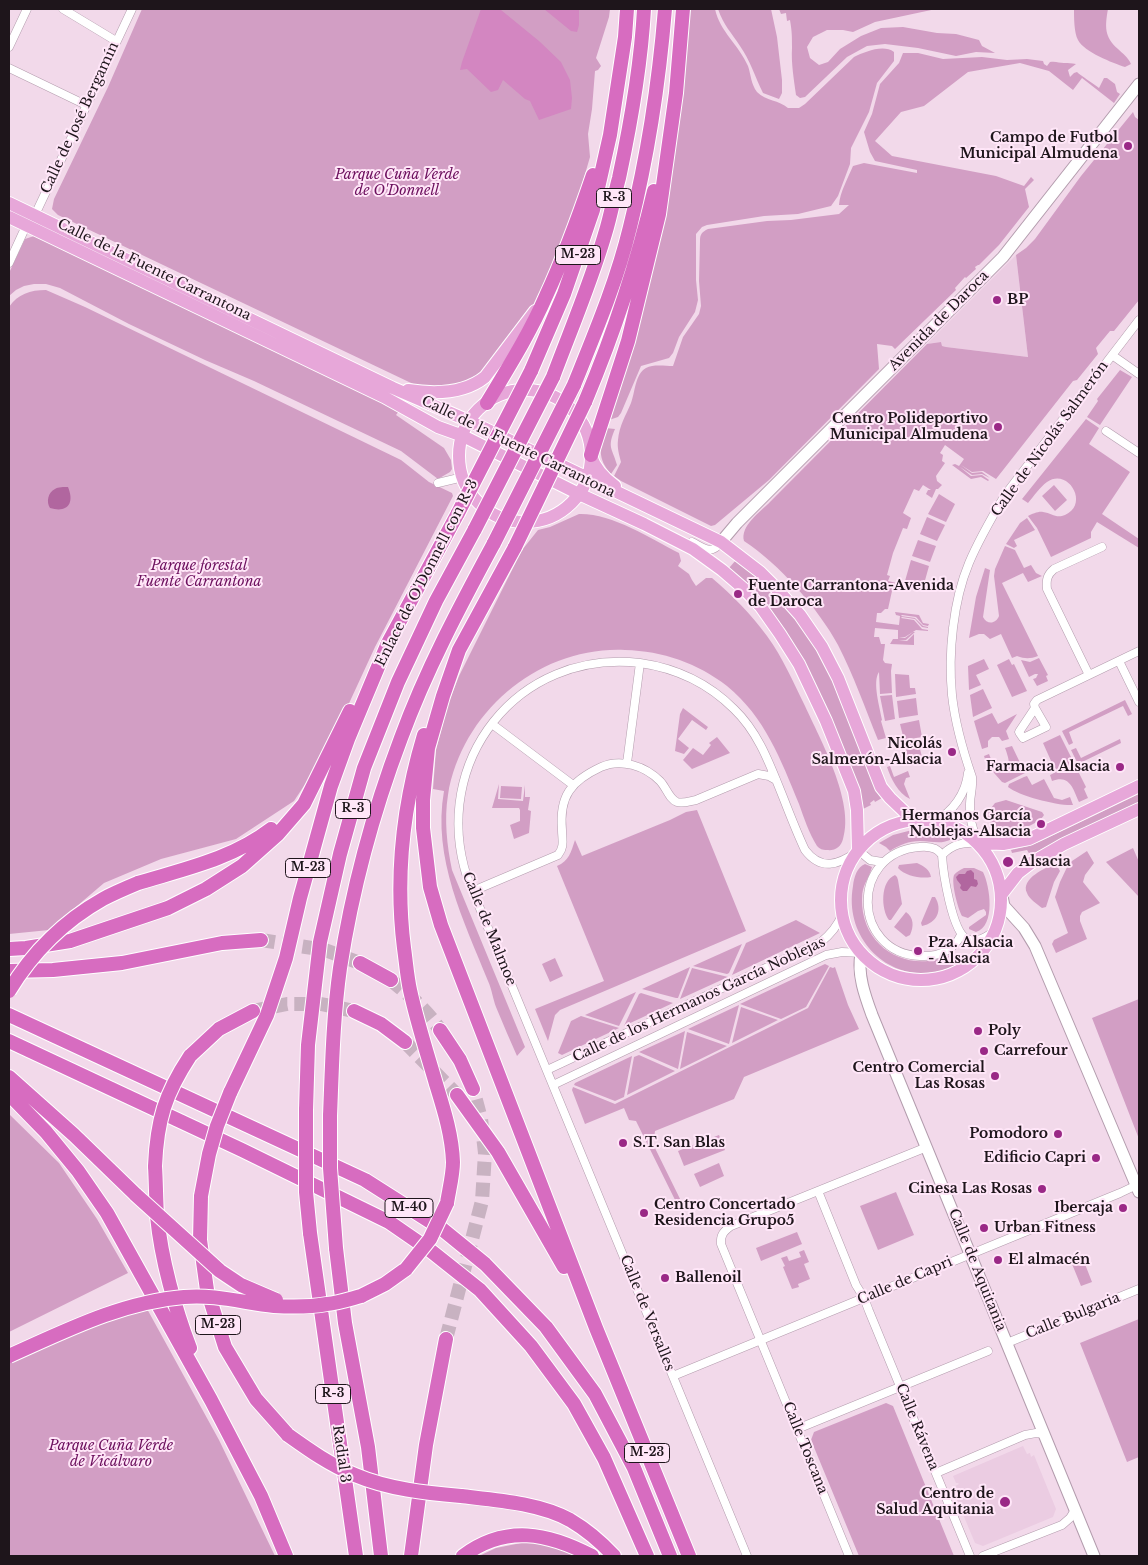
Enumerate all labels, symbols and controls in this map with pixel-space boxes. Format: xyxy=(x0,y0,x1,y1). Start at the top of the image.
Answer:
street label: Calle de José Bergamín xyxy=(37,40,123,196)
place label: Campo de Futbol Municipal Almudena xyxy=(960,130,1118,162)
marker: Campo de Futbol Municipal Almudena xyxy=(1122,140,1134,152)
park label: Parque Cuña Verde de O'Donnell xyxy=(335,167,459,200)
road number: R-3 xyxy=(596,188,632,208)
street label: Calle de la Fuente Carrantona xyxy=(54,216,254,324)
road number: M-23 xyxy=(556,246,600,264)
street label: Avenida de Daroca xyxy=(886,268,992,374)
place label: BP xyxy=(1007,292,1028,308)
marker: BP xyxy=(991,294,1003,306)
street label: Calle de Nicolás Salmerón xyxy=(988,358,1112,520)
street label: Calle de la Fuente Carrantona xyxy=(418,393,618,501)
place label: Centro Polideportivo Municipal Almudena xyxy=(830,411,988,444)
marker: Centro Polideportivo Municipal Almudena xyxy=(992,421,1004,433)
street label: Enlace de O'Donnell con R-3 xyxy=(372,477,482,669)
park label: Parque forestal Fuente Carrantona xyxy=(137,558,261,590)
place label: Fuente Carrantona-Avenida de Daroca xyxy=(748,578,954,610)
marker: Fuente Carrantona-Avenida de Daroca xyxy=(732,588,744,600)
place label: Nicolás Salmerón-Alsacia xyxy=(812,736,942,769)
marker: Nicolás Salmerón-Alsacia xyxy=(946,746,958,758)
place label: Farmacia Alsacia xyxy=(986,759,1110,775)
marker: Farmacia Alsacia xyxy=(1114,761,1126,773)
road number: R-3 xyxy=(336,800,370,819)
place label: Hermanos García Noblejas-Alsacia xyxy=(902,808,1031,840)
marker: Hermanos García Noblejas-Alsacia xyxy=(1035,818,1047,830)
place label: Alsacia xyxy=(1019,854,1071,870)
marker: Alsacia xyxy=(1001,855,1015,869)
road number: M-23 xyxy=(286,858,330,878)
street label: Calle de Malmoe xyxy=(458,870,520,988)
street label: Calle de los Hermanos García Noblejas xyxy=(570,934,828,1066)
place label: Pza. Alsacia - Alsacia xyxy=(928,935,1013,968)
marker: Pza. Alsacia - Alsacia xyxy=(912,945,924,957)
place label: Poly xyxy=(988,1023,1021,1039)
marker: Poly xyxy=(972,1025,984,1037)
place label: Carrefour xyxy=(994,1043,1068,1059)
marker: Carrefour xyxy=(978,1045,990,1057)
place label: Centro Comercial Las Rosas xyxy=(853,1060,985,1092)
marker: Centro Comercial Las Rosas xyxy=(989,1070,1001,1082)
place label: Pomodoro xyxy=(969,1126,1048,1142)
marker: Pomodoro xyxy=(1052,1128,1064,1140)
place label: S.T. San Blas xyxy=(633,1135,725,1151)
marker: S.T. San Blas xyxy=(617,1137,629,1149)
place label: Edificio Capri xyxy=(984,1150,1086,1166)
marker: Edificio Capri xyxy=(1090,1152,1102,1164)
place label: Cinesa Las Rosas xyxy=(908,1181,1032,1197)
marker: Cinesa Las Rosas xyxy=(1036,1183,1048,1195)
place label: Centro Concertado Residencia Grupo5 xyxy=(654,1197,795,1230)
road number: M-40 xyxy=(385,1198,433,1218)
place label: Ibercaja xyxy=(1054,1200,1113,1216)
marker: Ibercaja xyxy=(1117,1202,1129,1214)
street label: Calle de Aquitania xyxy=(945,1206,1009,1334)
marker: Centro Concertado Residencia Grupo5 xyxy=(638,1207,650,1219)
place label: Urban Fitness xyxy=(994,1220,1096,1236)
marker: Urban Fitness xyxy=(978,1222,990,1234)
place label: El almacén xyxy=(1008,1252,1090,1268)
street label: Calle de Versalles xyxy=(616,1253,678,1373)
street label: Calle de Capri xyxy=(855,1253,955,1309)
marker: El almacén xyxy=(992,1254,1004,1266)
place label: Ballenoil xyxy=(675,1270,742,1286)
marker: Ballenoil xyxy=(659,1272,671,1284)
street label: Calle Bulgaria xyxy=(1023,1289,1123,1343)
road number: M-23 xyxy=(196,1316,240,1334)
street label: Calle Rávena xyxy=(892,1381,942,1473)
road number: R-3 xyxy=(316,1385,350,1404)
street label: Calle Toscana xyxy=(779,1399,831,1497)
street label: Radial 3 xyxy=(329,1424,353,1484)
park label: Parque Cuña Verde de Vicálvaro xyxy=(49,1438,173,1470)
road number: M-23 xyxy=(624,1444,670,1462)
place label: Centro de Salud Aquitania xyxy=(876,1486,994,1518)
marker: Centro de Salud Aquitania xyxy=(998,1495,1012,1509)

